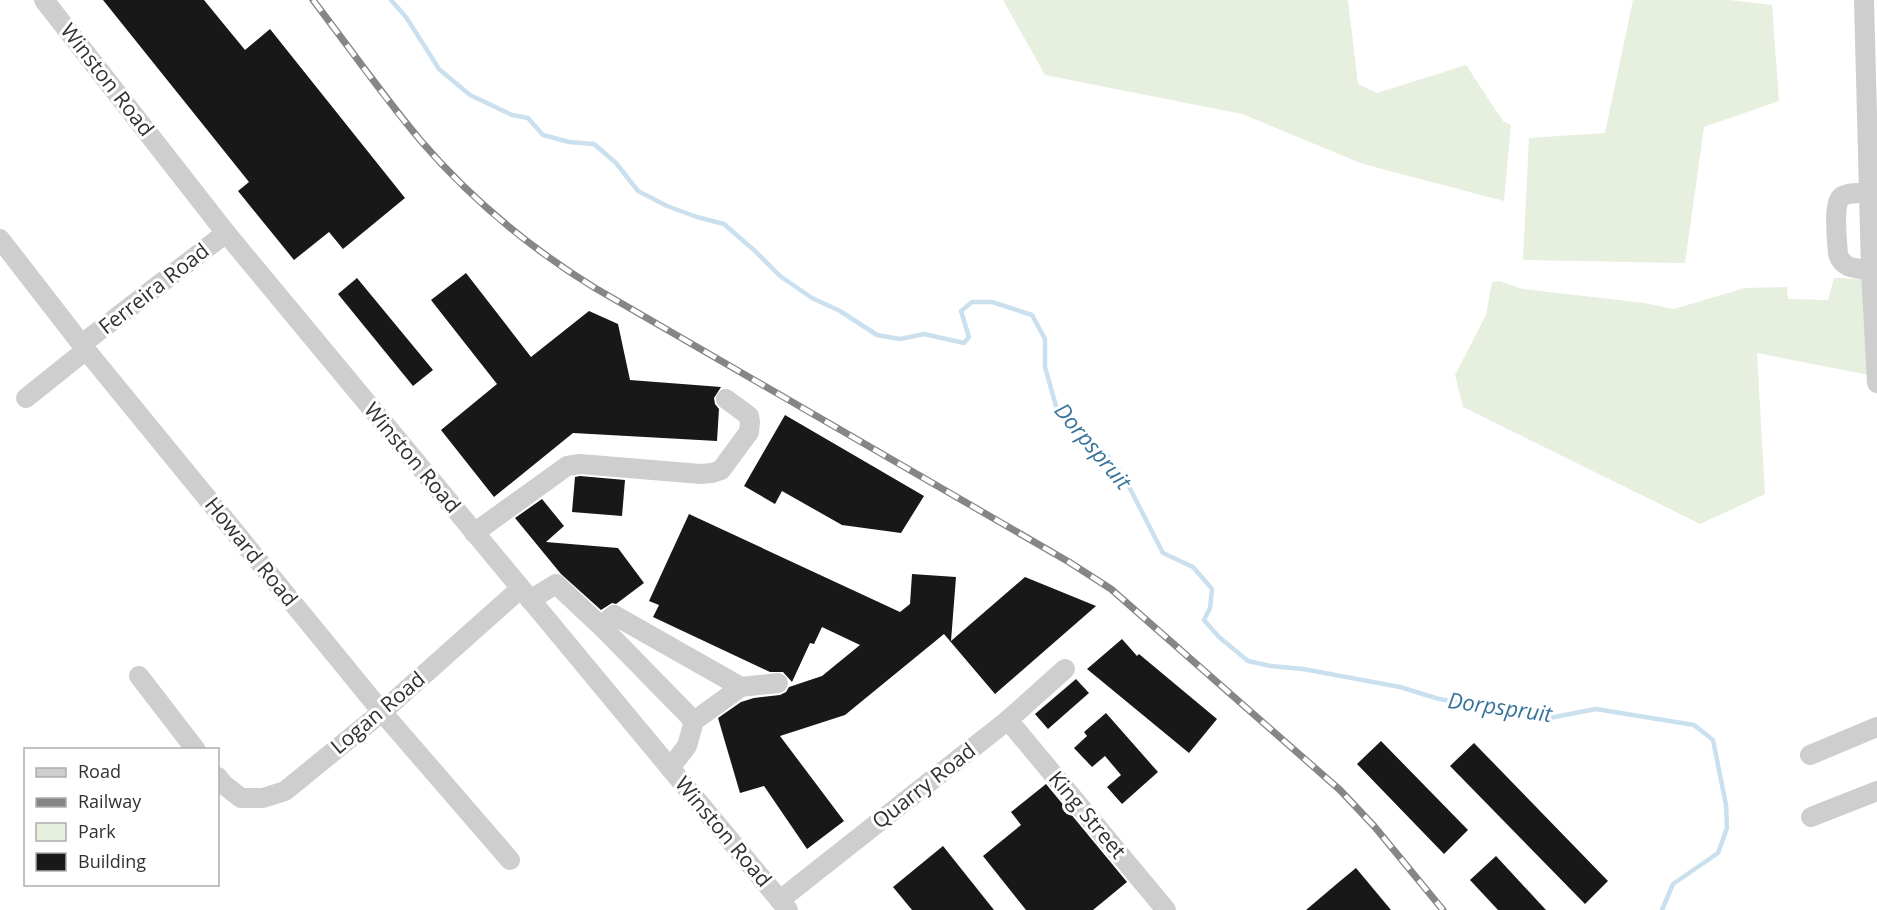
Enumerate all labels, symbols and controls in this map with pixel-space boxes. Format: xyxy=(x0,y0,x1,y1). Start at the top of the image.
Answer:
street label: Winston Road xyxy=(55,17,161,142)
street label: Ferreira Road xyxy=(92,236,214,340)
street label: Winston Road xyxy=(358,396,467,519)
water label: Dorpspruit xyxy=(1049,396,1139,496)
street label: Howard Road xyxy=(199,491,305,612)
street label: Logan Road xyxy=(324,665,430,760)
water label: Dorpspruit xyxy=(1446,684,1555,728)
street label: Quarry Road xyxy=(866,736,981,834)
legend xyxy=(24,748,219,886)
text: Road xyxy=(78,759,121,783)
street label: King Street xyxy=(1043,765,1133,864)
street label: Winston Road xyxy=(669,770,778,893)
text: Railway xyxy=(78,789,142,813)
text: Park xyxy=(78,819,116,843)
text: Building xyxy=(78,849,146,873)

